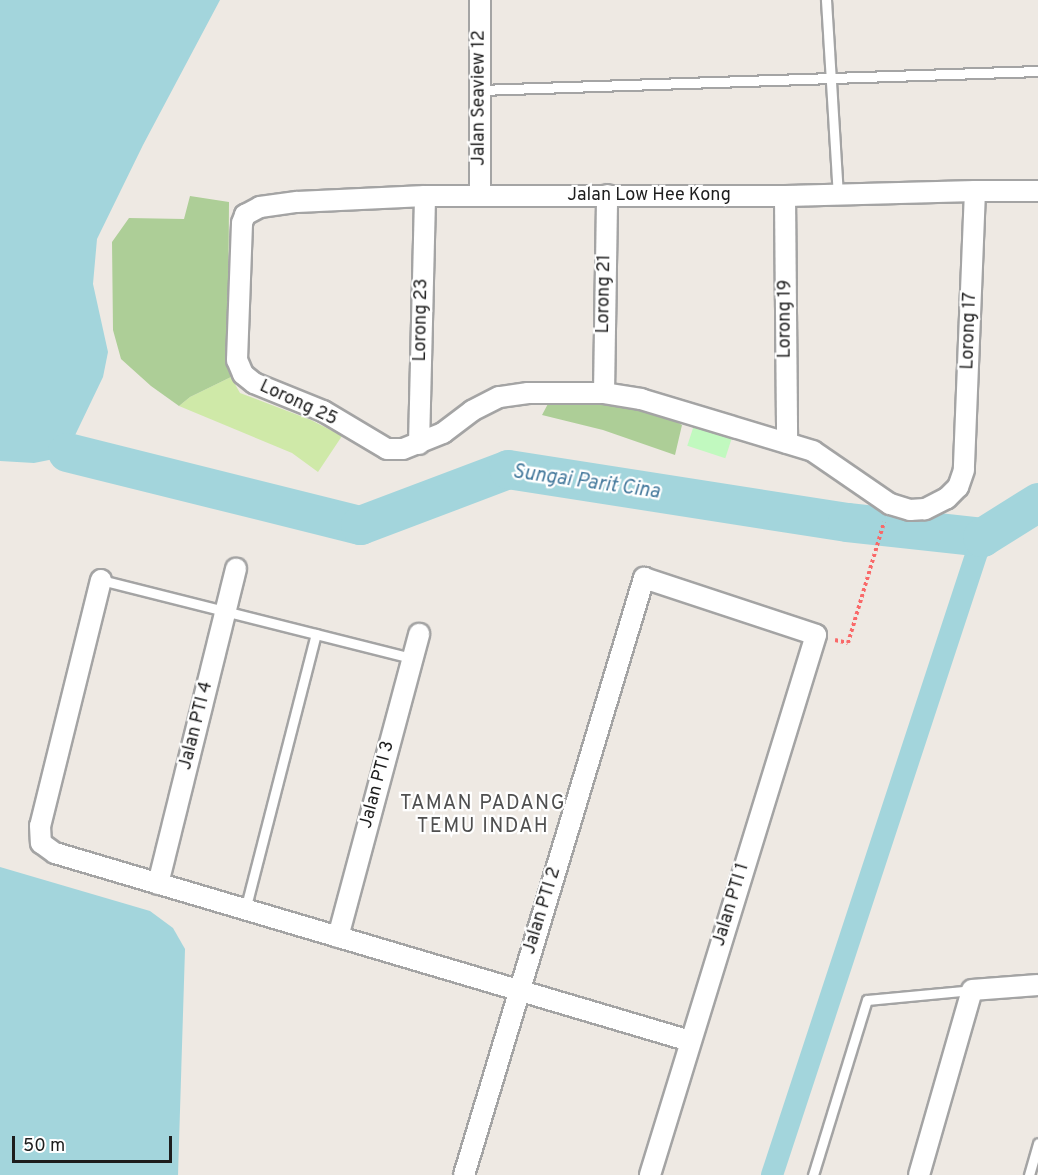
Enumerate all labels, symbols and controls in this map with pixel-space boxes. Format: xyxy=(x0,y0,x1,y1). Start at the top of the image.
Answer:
street label: Jalan Seaview 12 xyxy=(469,30,491,166)
street label: Jalan Low Hee Kong xyxy=(567,185,731,207)
street label: Lorong 21 xyxy=(594,254,616,334)
street label: Lorong 23 xyxy=(410,278,434,362)
street label: Lorong 19 xyxy=(775,280,797,358)
street label: Lorong 17 xyxy=(958,292,982,370)
street label: Lorong 25 xyxy=(256,377,340,431)
water label: Sungai Parit Cina xyxy=(511,461,661,505)
street label: Jalan PTI 4 xyxy=(176,680,218,772)
street label: Jalan PTI 3 xyxy=(356,739,400,831)
district label: TAMAN PADANG TEMU INDAH xyxy=(400,792,566,839)
street label: Jalan PTI 1 xyxy=(709,861,755,949)
street label: Jalan PTI 2 xyxy=(520,865,566,957)
scale bar xyxy=(15,1124,176,1162)
text: 50 m xyxy=(23,1135,65,1158)

